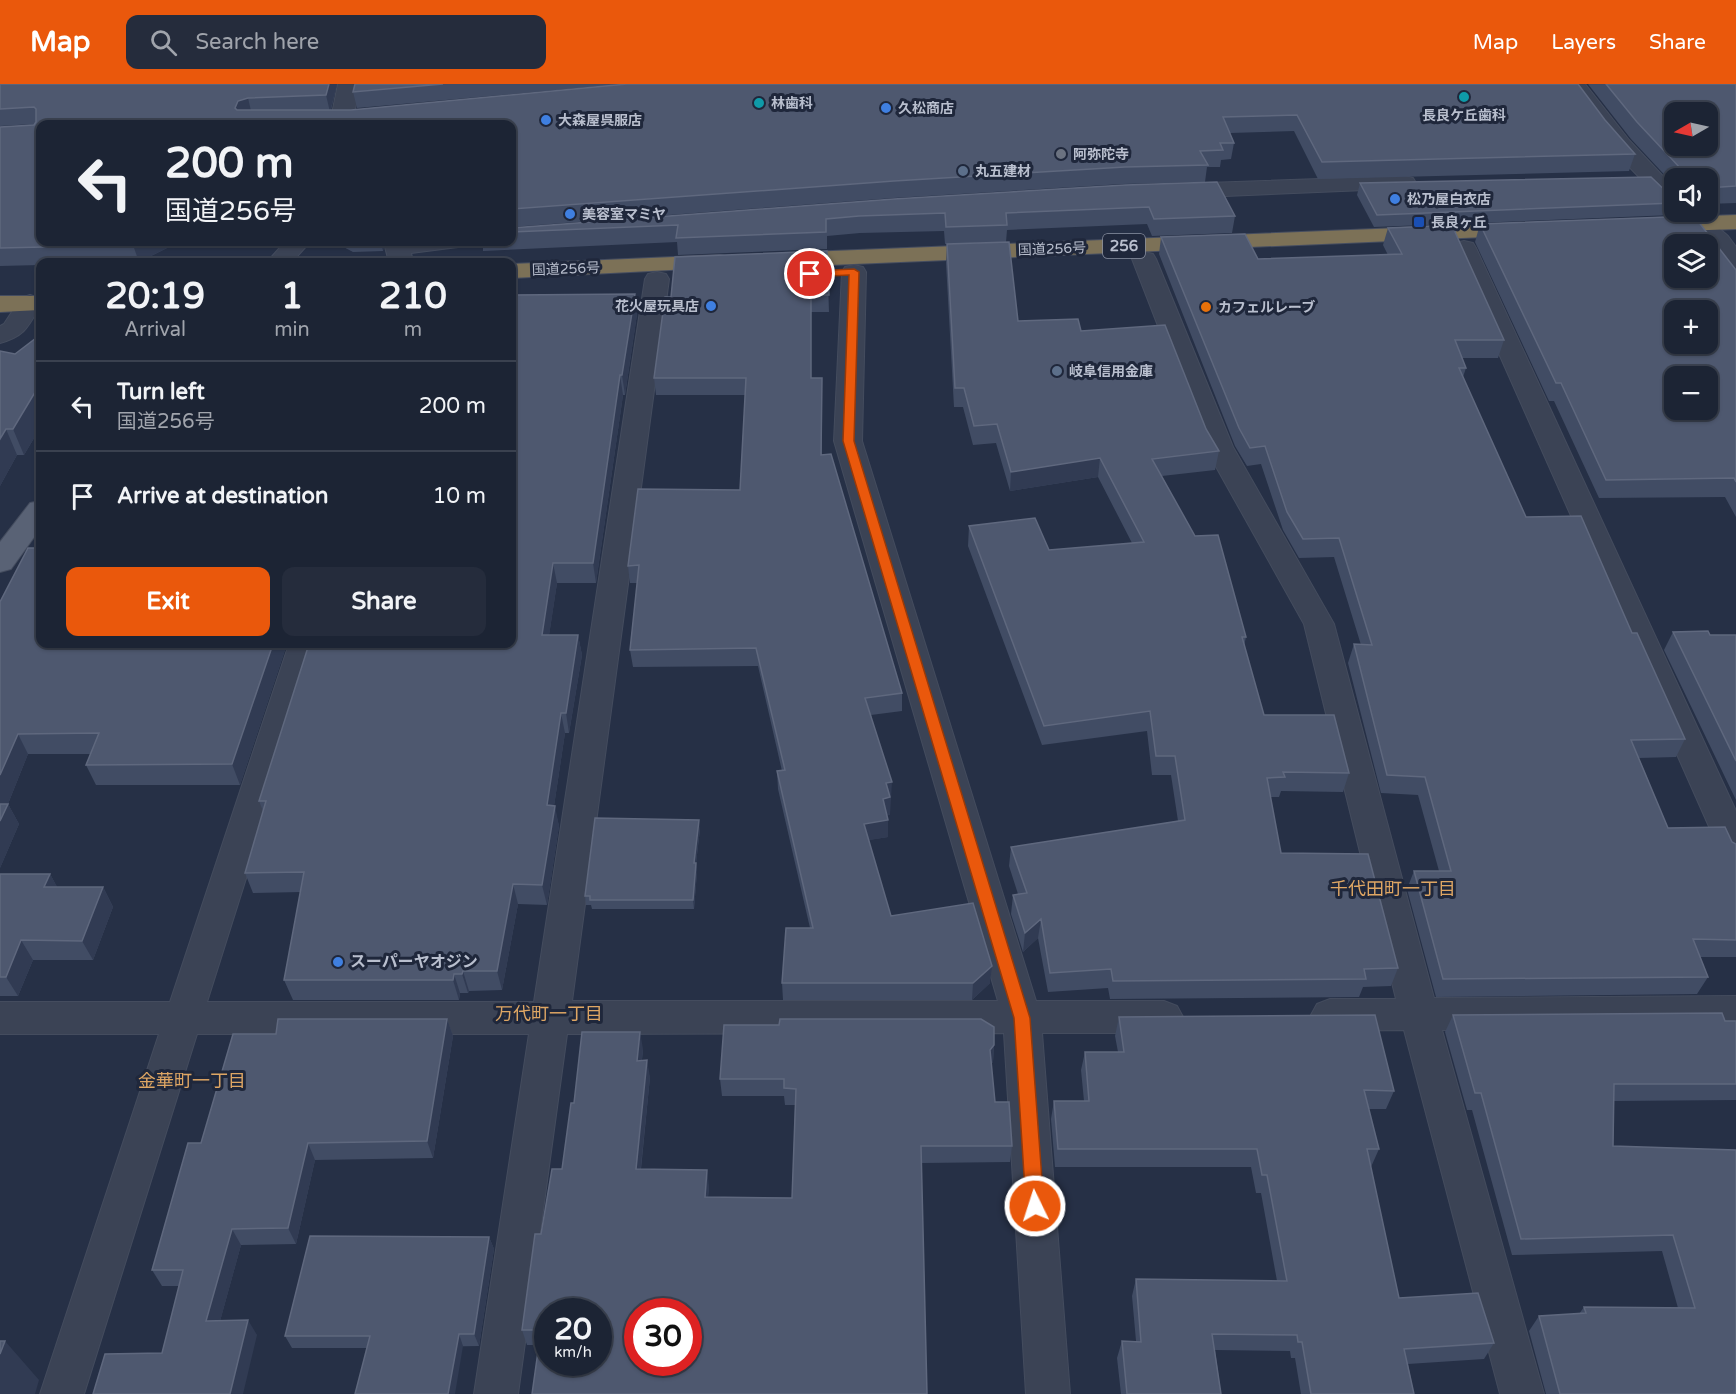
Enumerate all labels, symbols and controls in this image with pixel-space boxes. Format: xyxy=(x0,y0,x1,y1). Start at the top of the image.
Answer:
search box xyxy=(126,15,546,69)
text: Map xyxy=(30,25,90,59)
icon: search xyxy=(147,26,180,59)
text: Search here xyxy=(195,29,319,55)
text: Map xyxy=(1473,30,1518,55)
text: Layers xyxy=(1551,30,1616,55)
text: Share xyxy=(1649,30,1706,55)
marker: 長良ケ丘歯科 xyxy=(1457,90,1471,104)
place label: 林歯科 xyxy=(771,95,813,112)
marker: 林歯科 xyxy=(752,96,766,110)
place label: 久松商店 xyxy=(898,100,954,117)
marker: 久松商店 xyxy=(879,101,893,115)
north arrow xyxy=(1664,102,1718,156)
map controls xyxy=(1664,102,1718,420)
place label: 長良ケ丘歯科 xyxy=(1422,107,1506,124)
place label: 大森屋呉服店 xyxy=(558,112,642,129)
marker: 大森屋呉服店 xyxy=(539,113,553,127)
text: 200 m xyxy=(165,138,294,189)
icon: left xyxy=(66,144,144,222)
place label: 阿弥陀寺 xyxy=(1073,146,1129,163)
marker: 阿弥陀寺 xyxy=(1054,147,1068,161)
place label: 丸五建材 xyxy=(975,163,1031,180)
marker: 丸五建材 xyxy=(956,164,970,178)
button: sound xyxy=(1664,168,1718,222)
place label: 松乃屋白衣店 xyxy=(1407,191,1491,208)
marker: 松乃屋白衣店 xyxy=(1388,192,1402,206)
text: 国道256号 xyxy=(165,195,297,228)
place label: 美容室マミヤ xyxy=(582,206,666,223)
marker: 美容室マミヤ xyxy=(563,207,577,221)
place label: 長良ヶ丘 xyxy=(1431,214,1487,231)
marker: 長良ヶ丘 xyxy=(1412,215,1426,229)
road number: 256 xyxy=(1103,234,1145,258)
button: layers xyxy=(1664,234,1718,288)
street label: 国道256号 xyxy=(1018,239,1086,259)
pin xyxy=(784,248,835,299)
icon: arrive xyxy=(793,257,826,290)
street label: 国道256号 xyxy=(532,259,600,279)
text: 20:19 xyxy=(105,275,205,318)
text: 1 xyxy=(281,275,303,318)
text: 210 xyxy=(379,275,447,318)
place label: 花火屋玩具店 xyxy=(615,298,699,315)
marker: 花火屋玩具店 xyxy=(704,299,718,313)
place label: カフェルレーブ xyxy=(1218,299,1315,316)
marker: カフェルレーブ xyxy=(1199,300,1213,314)
button: + xyxy=(1664,300,1718,354)
text: Arrival xyxy=(124,318,186,342)
text: min xyxy=(274,318,310,342)
text: m xyxy=(404,318,422,342)
place label: 岐阜信用金庫 xyxy=(1069,363,1153,380)
marker: 岐阜信用金庫 xyxy=(1050,364,1064,378)
button: − xyxy=(1664,366,1718,420)
text: Turn left xyxy=(117,379,205,405)
icon: left xyxy=(66,390,99,423)
text: 200 m xyxy=(419,393,486,419)
text: 国道256号 xyxy=(117,410,215,434)
icon: arrive xyxy=(66,480,99,513)
text: Arrive at destination xyxy=(117,483,328,509)
text: 10 m xyxy=(432,483,486,509)
button: Exit xyxy=(66,567,270,636)
button: Share xyxy=(282,567,486,636)
district label: 千代田町一丁目 xyxy=(1330,878,1456,900)
place label: スーパーヤオジン xyxy=(350,952,478,972)
marker: スーパーヤオジン xyxy=(331,955,345,969)
district label: 万代町一丁目 xyxy=(495,1003,603,1025)
district label: 金華町一丁目 xyxy=(138,1070,246,1092)
position arrow xyxy=(1003,1174,1067,1238)
speed limit sign: 30 xyxy=(624,1298,702,1376)
text: 20 xyxy=(554,1311,592,1348)
text: km/h xyxy=(554,1343,592,1361)

